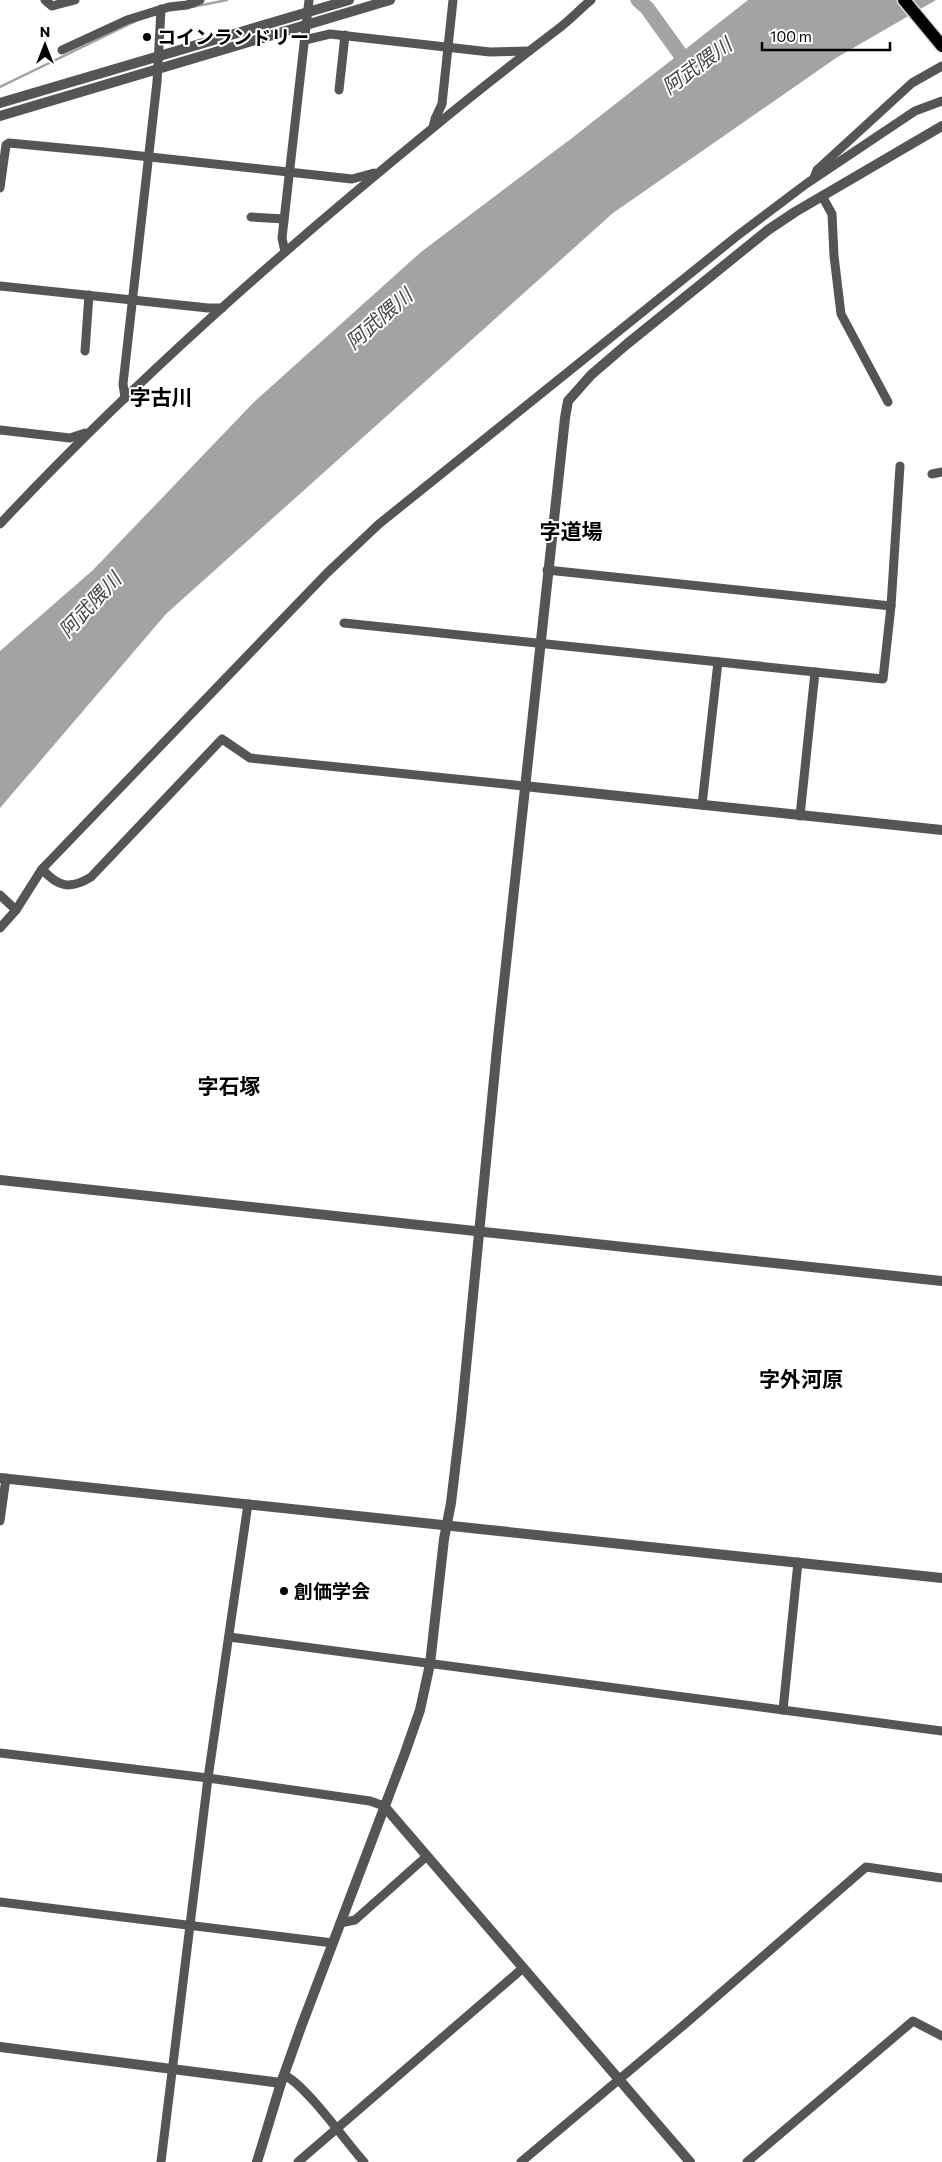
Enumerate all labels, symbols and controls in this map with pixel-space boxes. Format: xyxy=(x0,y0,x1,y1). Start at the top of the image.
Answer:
north arrow xyxy=(20,20,70,70)
scale bar xyxy=(762,20,890,52)
text: N xyxy=(40,23,50,40)
place label: コインランドリー xyxy=(157,25,309,48)
text: 100 m xyxy=(770,27,812,45)
marker: コインランドリー xyxy=(141,31,153,43)
water label: 阿武隈川 xyxy=(657,31,737,98)
water label: 阿武隈川 xyxy=(340,282,418,354)
district label: 字古川 xyxy=(130,384,193,409)
district label: 字道場 xyxy=(540,518,603,543)
water label: 阿武隈川 xyxy=(53,565,127,642)
district label: 字石塚 xyxy=(198,1073,261,1098)
district label: 字外河原 xyxy=(759,1366,843,1391)
place label: 創価学会 xyxy=(294,1579,370,1602)
marker: 創価学会 xyxy=(278,1585,290,1597)

